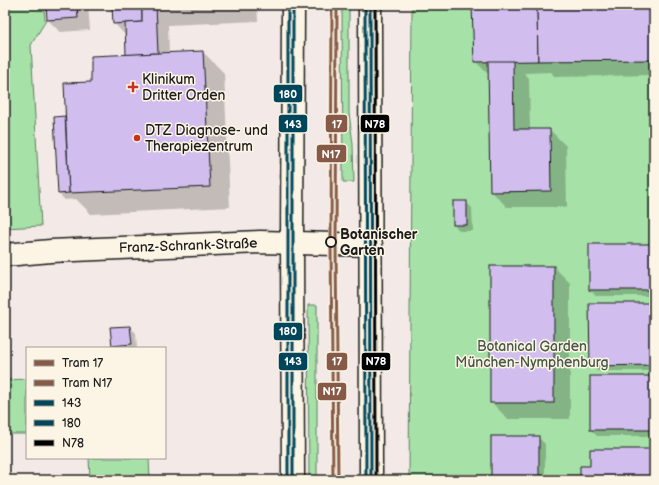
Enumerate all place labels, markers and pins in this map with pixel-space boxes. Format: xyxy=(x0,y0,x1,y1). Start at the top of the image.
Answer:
place label: Klinikum Dritter Orden xyxy=(142,71,226,104)
marker: Klinikum Dritter Orden xyxy=(127,81,139,93)
place label: DTZ Diagnose- und Therapiezentrum xyxy=(145,122,268,155)
marker: DTZ Diagnose- und Therapiezentrum xyxy=(132,133,142,143)
place label: Botanischer Garten xyxy=(340,226,418,259)
marker: Botanischer Garten xyxy=(325,236,337,248)

